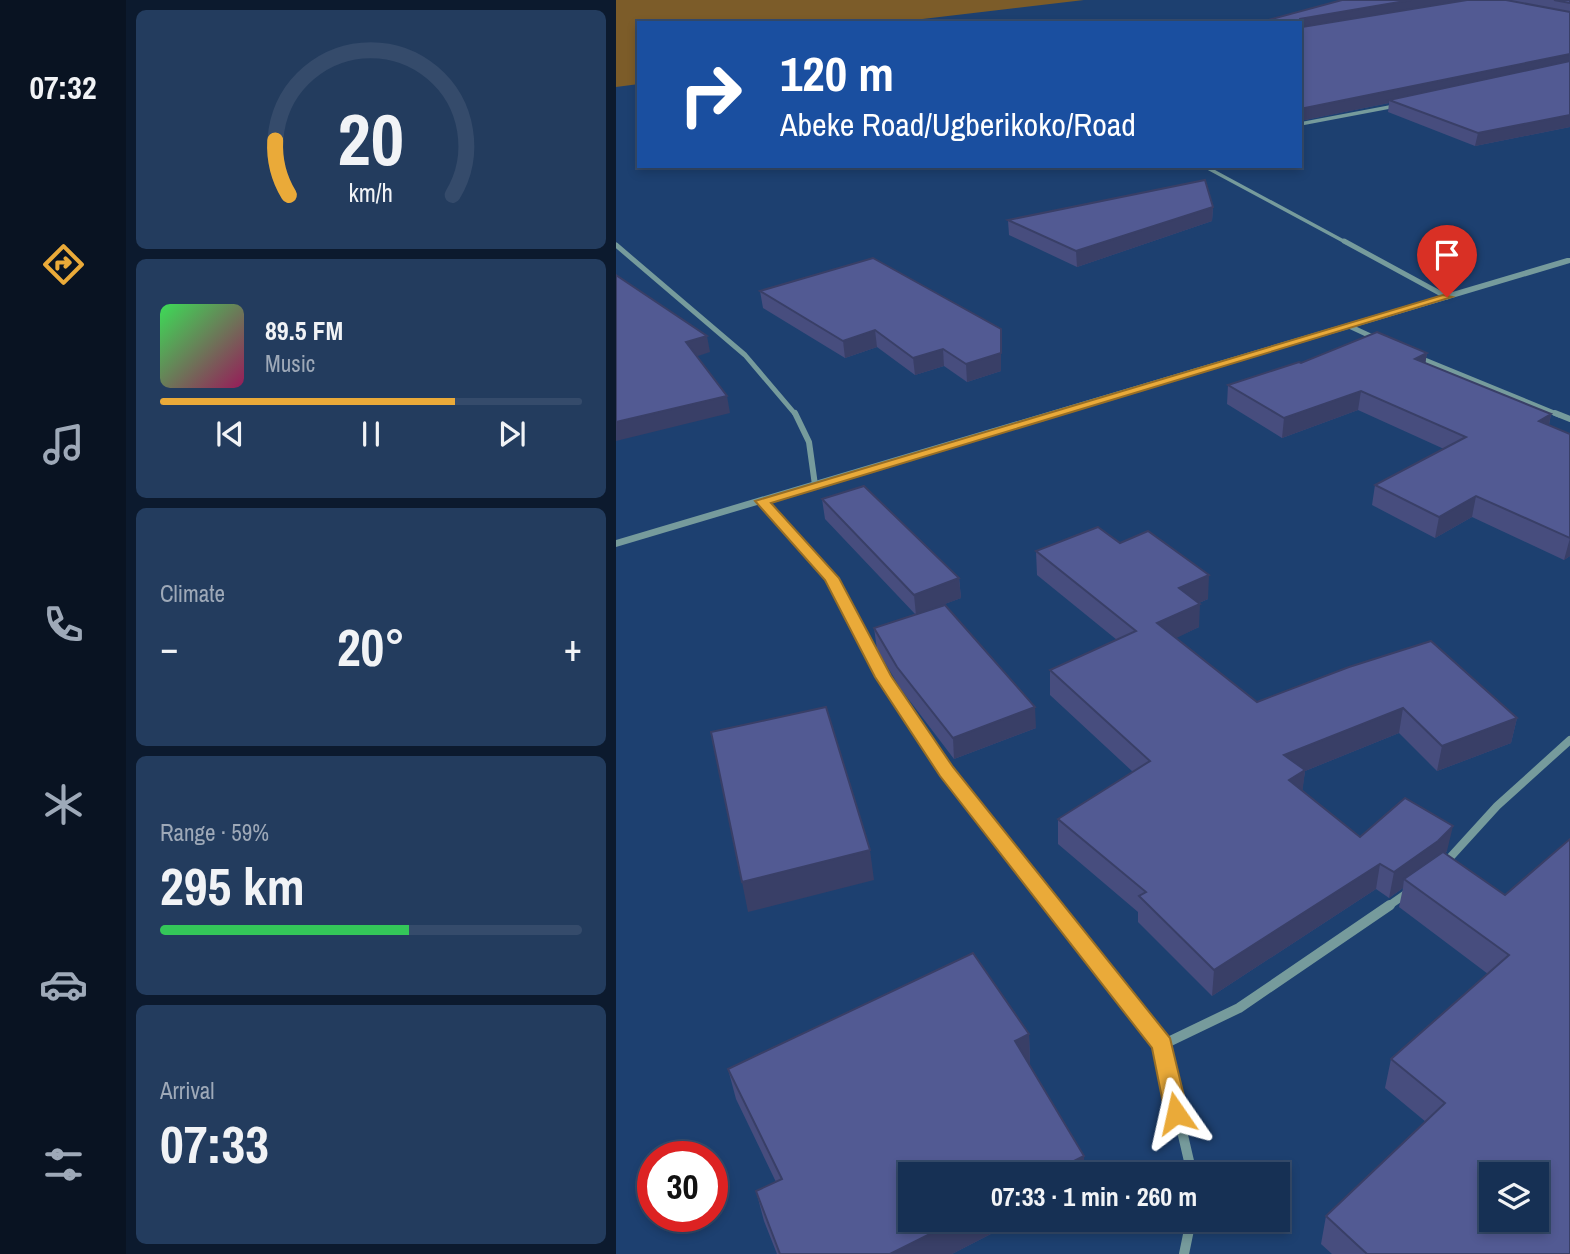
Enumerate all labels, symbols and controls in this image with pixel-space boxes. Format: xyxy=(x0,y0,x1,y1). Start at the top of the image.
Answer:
text: 120 m xyxy=(780,40,894,106)
icon: right xyxy=(665,49,756,140)
text: 07:32 xyxy=(29,66,97,109)
text: 20 xyxy=(338,91,404,189)
text: Abeke Road/Ugberikoko/Road xyxy=(780,103,1136,146)
text: km/h xyxy=(349,176,393,210)
pin xyxy=(1417,225,1477,297)
icon: arrive xyxy=(1428,236,1466,274)
icon: directions xyxy=(39,240,88,289)
text: 89.5 FM xyxy=(265,313,343,348)
text: Music xyxy=(265,348,315,379)
icon: previous xyxy=(211,415,249,453)
icon: pause xyxy=(352,415,390,453)
icon: next xyxy=(493,415,531,453)
icon: music xyxy=(39,420,88,469)
text: Climate xyxy=(160,578,225,609)
icon: phone xyxy=(39,600,88,649)
text: 20° xyxy=(337,612,405,682)
text: − xyxy=(160,622,178,673)
text: + xyxy=(564,622,582,673)
icon: climate xyxy=(39,780,88,829)
text: Range · 59% xyxy=(160,817,269,848)
text: 295 km xyxy=(160,851,305,921)
icon: car xyxy=(39,960,88,1009)
text: Arrival xyxy=(160,1075,215,1106)
position arrow xyxy=(1139,1076,1213,1150)
text: 07:33 xyxy=(160,1109,269,1179)
icon: filters xyxy=(39,1140,88,1189)
speed limit sign: 30 xyxy=(637,1141,728,1232)
map controls xyxy=(1479,1162,1549,1232)
button: layers xyxy=(1479,1162,1549,1232)
text: 07:33 · 1 min · 260 m xyxy=(991,1179,1197,1214)

